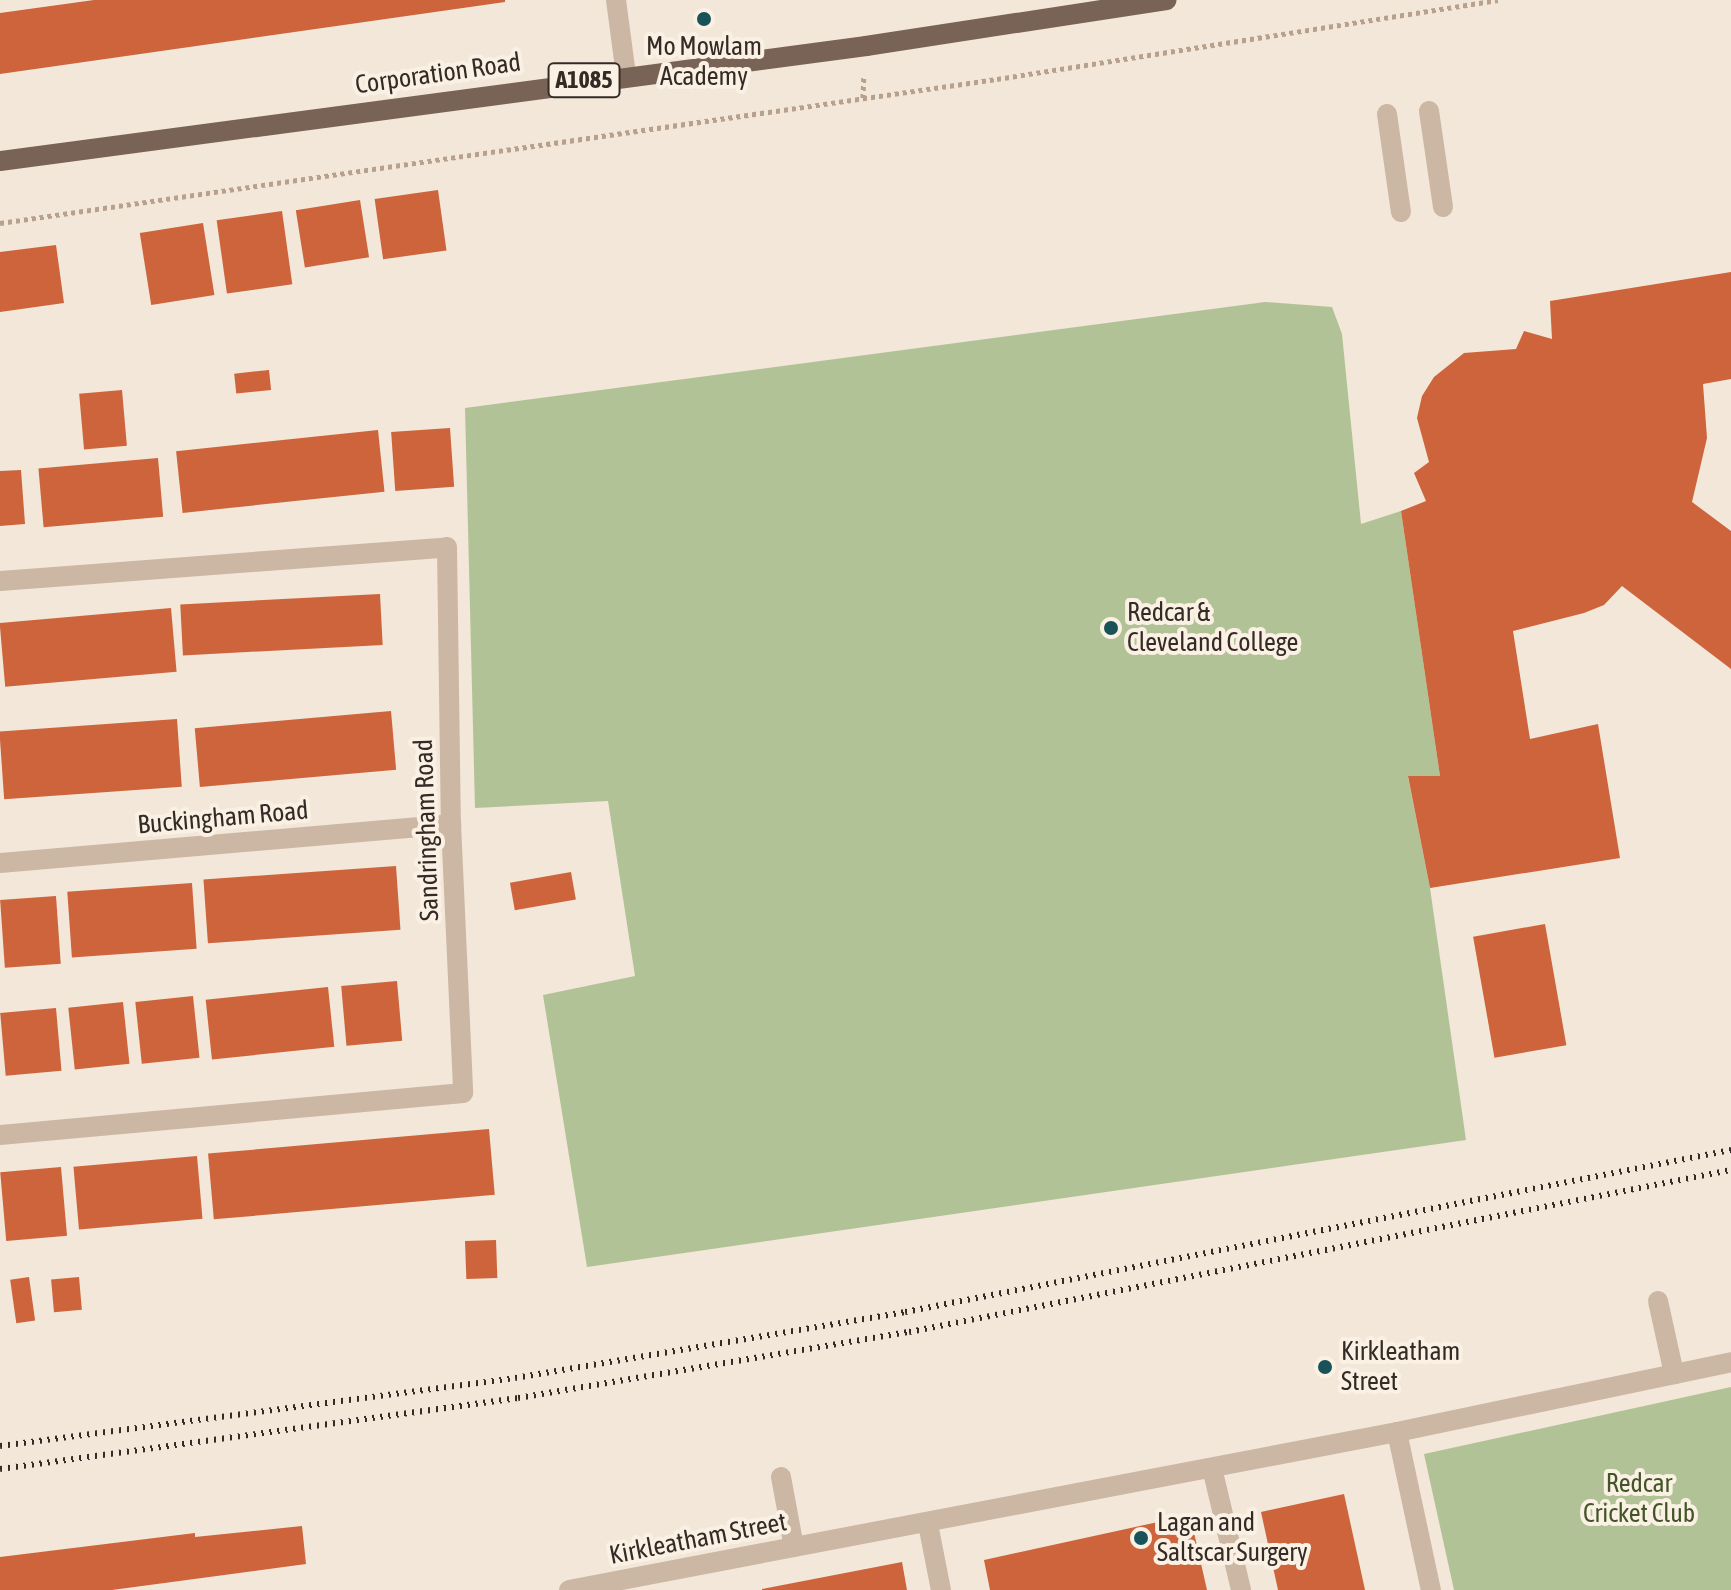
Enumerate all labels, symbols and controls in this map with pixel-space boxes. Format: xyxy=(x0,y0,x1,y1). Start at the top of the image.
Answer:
marker: Mo Mowlam Academy xyxy=(695,10,713,28)
place label: Mo Mowlam Academy xyxy=(646,31,762,92)
street label: Corporation Road xyxy=(353,47,523,101)
road number: A1085 xyxy=(546,60,622,100)
place label: Redcar & Cleveland College xyxy=(1127,597,1298,658)
marker: Redcar & Cleveland College xyxy=(1102,619,1120,637)
street label: Sandringham Road xyxy=(408,739,446,921)
street label: Buckingham Road xyxy=(136,795,310,841)
place label: Kirkleatham Street xyxy=(1341,1336,1460,1398)
marker: Kirkleatham Street xyxy=(1316,1358,1334,1376)
park label: Redcar Cricket Club xyxy=(1583,1468,1695,1530)
street label: Kirkleatham Street xyxy=(607,1507,789,1571)
place label: Lagan and Saltscar Surgery xyxy=(1157,1507,1308,1568)
marker: Lagan and Saltscar Surgery xyxy=(1132,1529,1150,1547)

